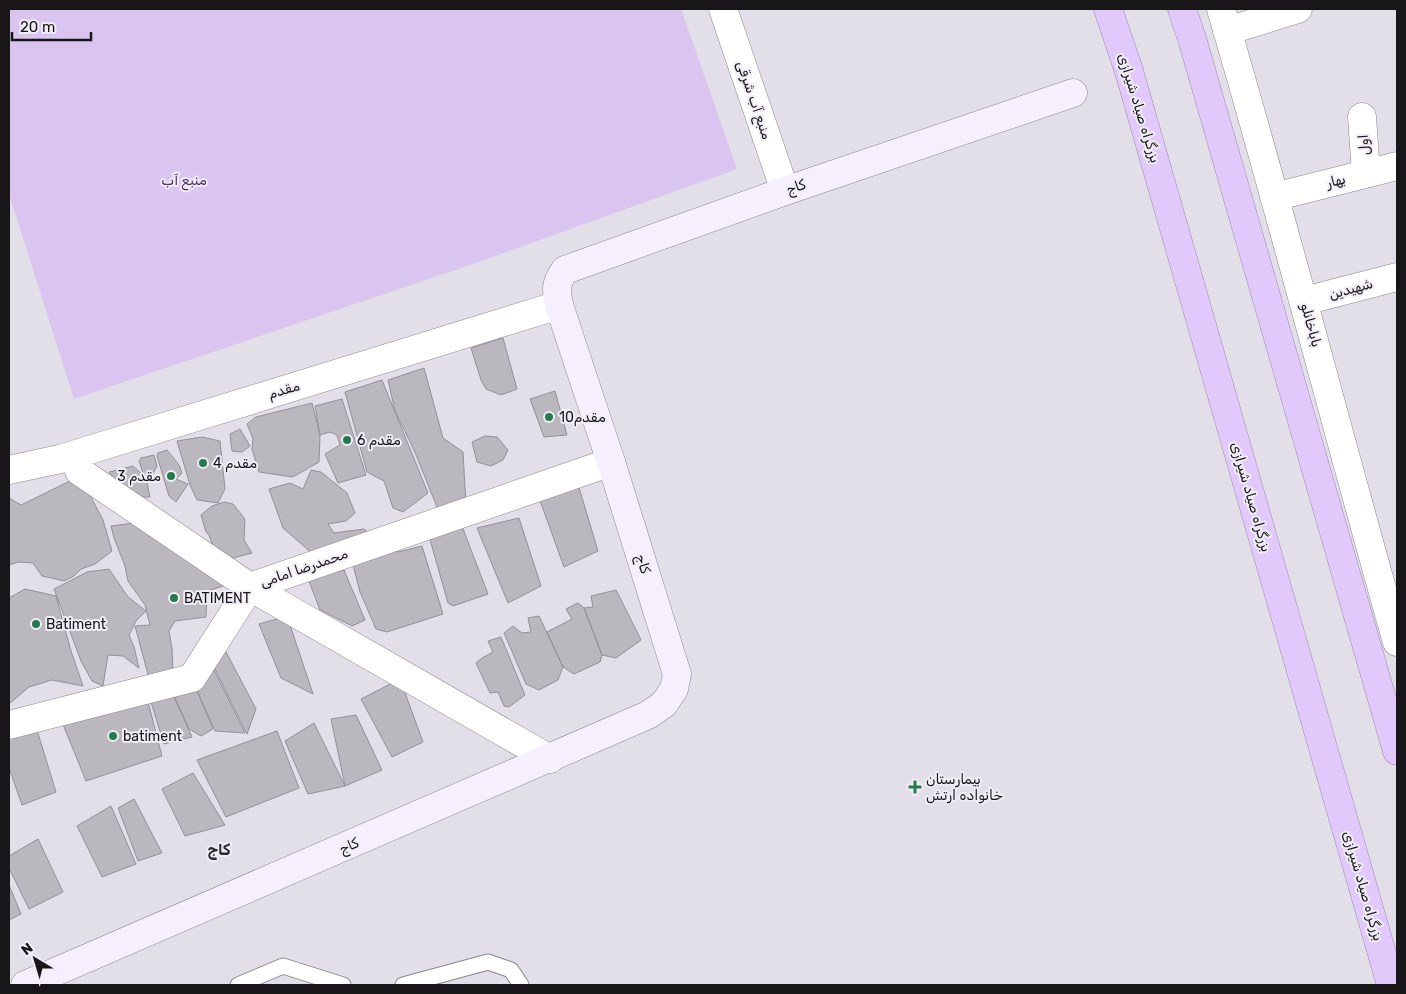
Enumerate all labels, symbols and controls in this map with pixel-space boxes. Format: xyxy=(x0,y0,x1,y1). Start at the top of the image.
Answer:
scale bar xyxy=(12,10,91,42)
text: 20 m xyxy=(20,18,55,36)
street label: بزرگراه صیاد شیرازی xyxy=(1114,51,1164,165)
street label: منبع آب شرقی xyxy=(731,58,775,142)
street label: اول xyxy=(1355,134,1373,156)
street label: بهار xyxy=(1324,170,1347,192)
park label: منبع آب xyxy=(161,172,207,191)
street label: کاج xyxy=(784,176,809,200)
street label: شهیدین xyxy=(1327,275,1375,303)
street label: باباخانلو xyxy=(1297,301,1325,349)
street label: مقدم xyxy=(266,377,302,404)
place label: 10مقدم xyxy=(559,409,606,427)
marker: 10مقدم xyxy=(543,411,555,423)
place label: 6 مقدم xyxy=(357,432,401,450)
marker: 6 مقدم xyxy=(341,434,353,446)
street label: بزرگراه صیاد شیرازی xyxy=(1227,440,1275,554)
place label: 4 مقدم xyxy=(213,455,257,473)
marker: 4 مقدم xyxy=(197,457,209,469)
place label: 3 مقدم xyxy=(117,468,161,486)
marker: 3 مقدم xyxy=(165,470,177,482)
street label: محمدرضا امامی xyxy=(258,545,350,591)
street label: کاج xyxy=(630,552,654,577)
place label: BATIMENT xyxy=(184,590,251,607)
marker: BATIMENT xyxy=(168,592,180,604)
place label: Batiment xyxy=(46,616,107,633)
marker: Batiment xyxy=(30,618,42,630)
place label: batiment xyxy=(123,728,183,745)
marker: batiment xyxy=(107,730,119,742)
place label: بیمارستان خانواده ارتش xyxy=(926,771,1003,804)
marker: بیمارستان خانواده ارتش xyxy=(908,780,922,794)
street label: بزرگراه صیاد شیرازی xyxy=(1339,829,1387,943)
street label: کاج xyxy=(337,834,363,859)
district label: کاج xyxy=(208,841,231,860)
north arrow xyxy=(10,934,60,984)
text: N xyxy=(18,939,37,959)

